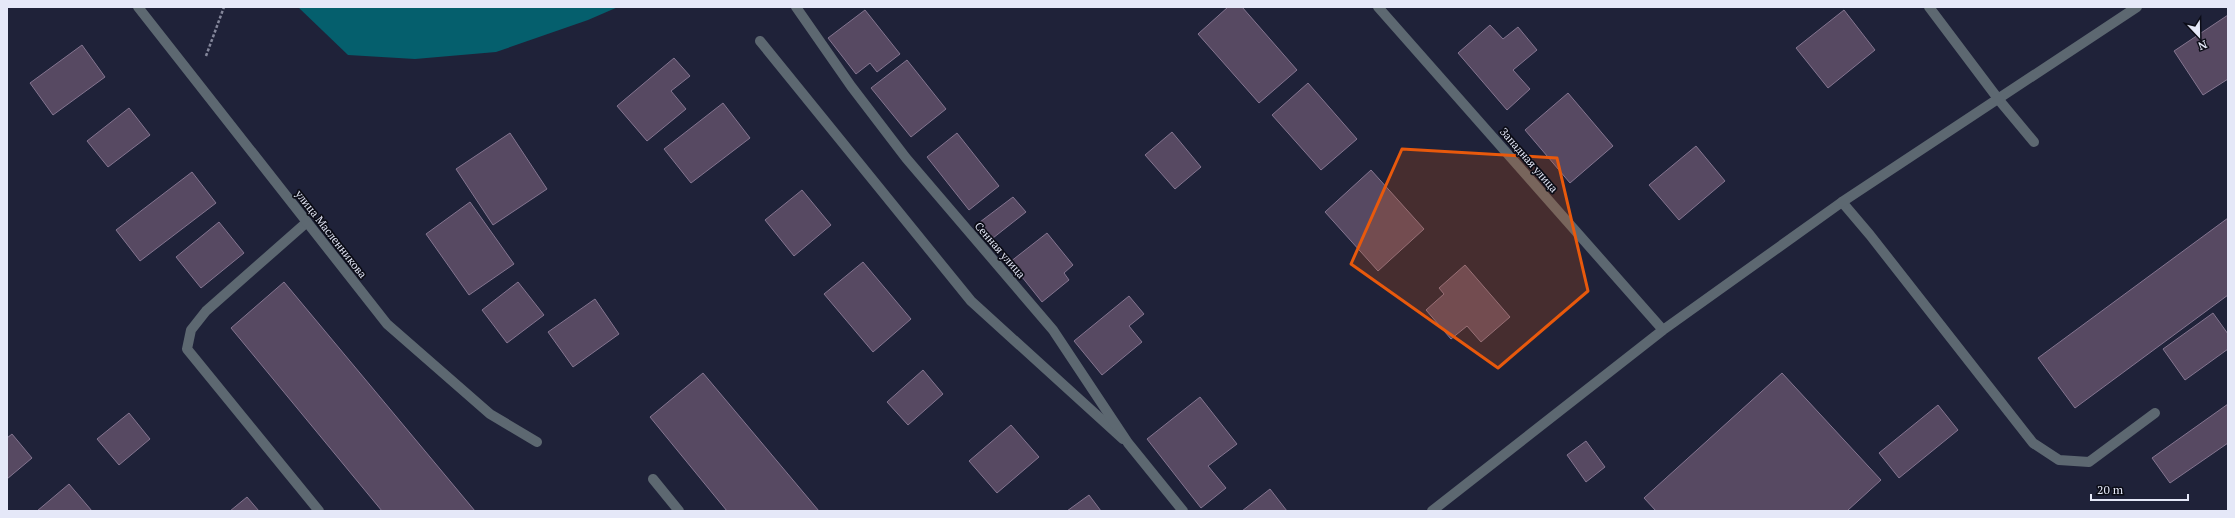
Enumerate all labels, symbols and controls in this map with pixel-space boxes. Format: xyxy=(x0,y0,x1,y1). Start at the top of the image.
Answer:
north arrow xyxy=(2179,16,2219,56)
text: N xyxy=(2196,37,2209,54)
street label: Западная улица xyxy=(1497,125,1561,196)
street label: улица Масленникова xyxy=(292,186,370,281)
street label: Сенная улица xyxy=(972,219,1029,281)
scale bar xyxy=(2091,476,2188,502)
text: 20 m xyxy=(2097,482,2124,497)

